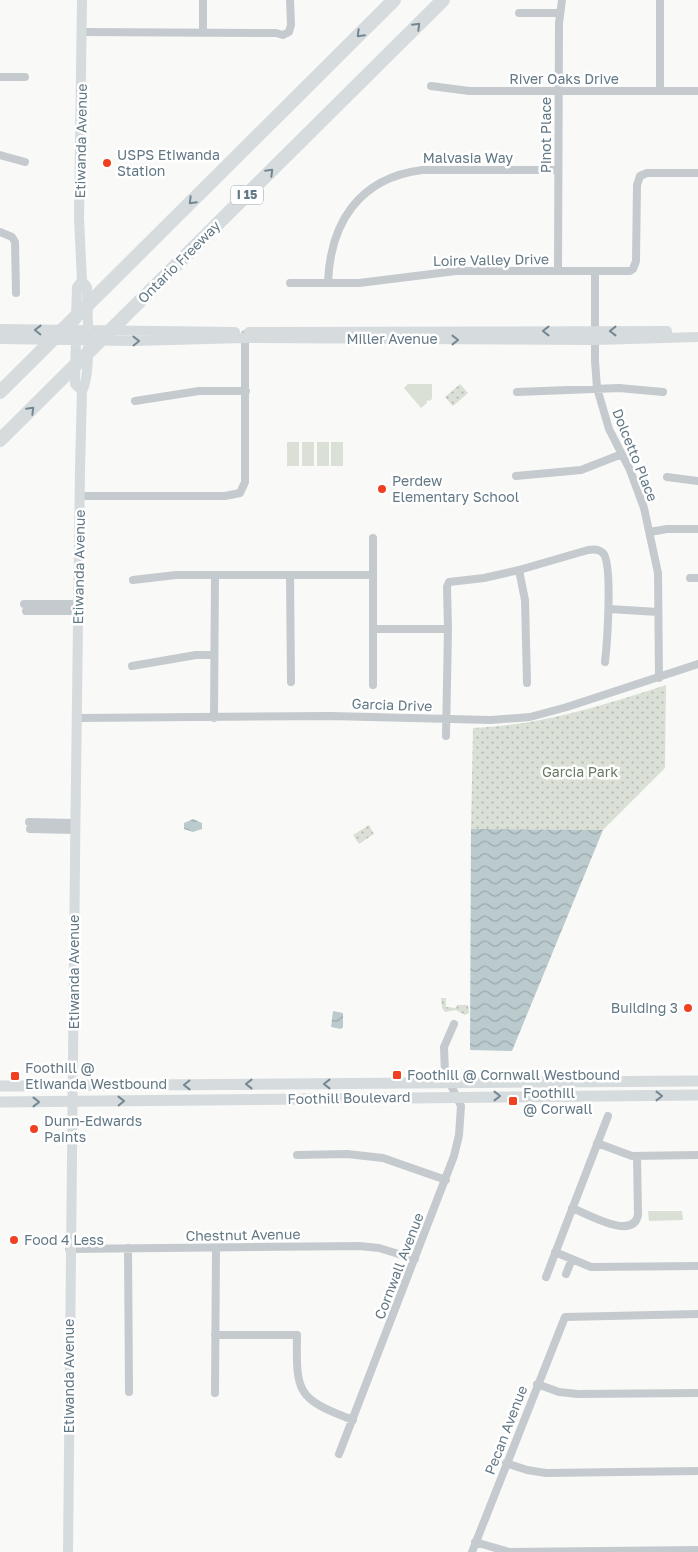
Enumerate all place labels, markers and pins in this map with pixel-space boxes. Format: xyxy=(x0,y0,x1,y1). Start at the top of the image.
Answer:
place label: USPS Etiwanda Station xyxy=(117,146,220,179)
marker: USPS Etiwanda Station xyxy=(101,157,113,169)
place label: Perdew Elementary School xyxy=(392,472,519,505)
marker: Perdew Elementary School xyxy=(376,483,388,495)
place label: Building 3 xyxy=(611,999,678,1016)
marker: Building 3 xyxy=(682,1002,694,1014)
place label: Foothill @ Etiwanda Westbound xyxy=(25,1059,167,1092)
place label: Foothill @ Cornwall Westbound xyxy=(407,1066,620,1083)
marker: Foothill @ Cornwall Westbound xyxy=(391,1069,403,1081)
marker: Foothill @ Etiwanda Westbound xyxy=(9,1070,21,1082)
place label: Foothill @ Corwall xyxy=(523,1084,592,1117)
marker: Foothill @ Corwall xyxy=(507,1095,519,1107)
place label: Dunn-Edwards Paints xyxy=(44,1112,142,1145)
marker: Dunn-Edwards Paints xyxy=(28,1123,40,1135)
place label: Food 4 Less xyxy=(24,1231,104,1248)
marker: Food 4 Less xyxy=(8,1234,20,1246)

